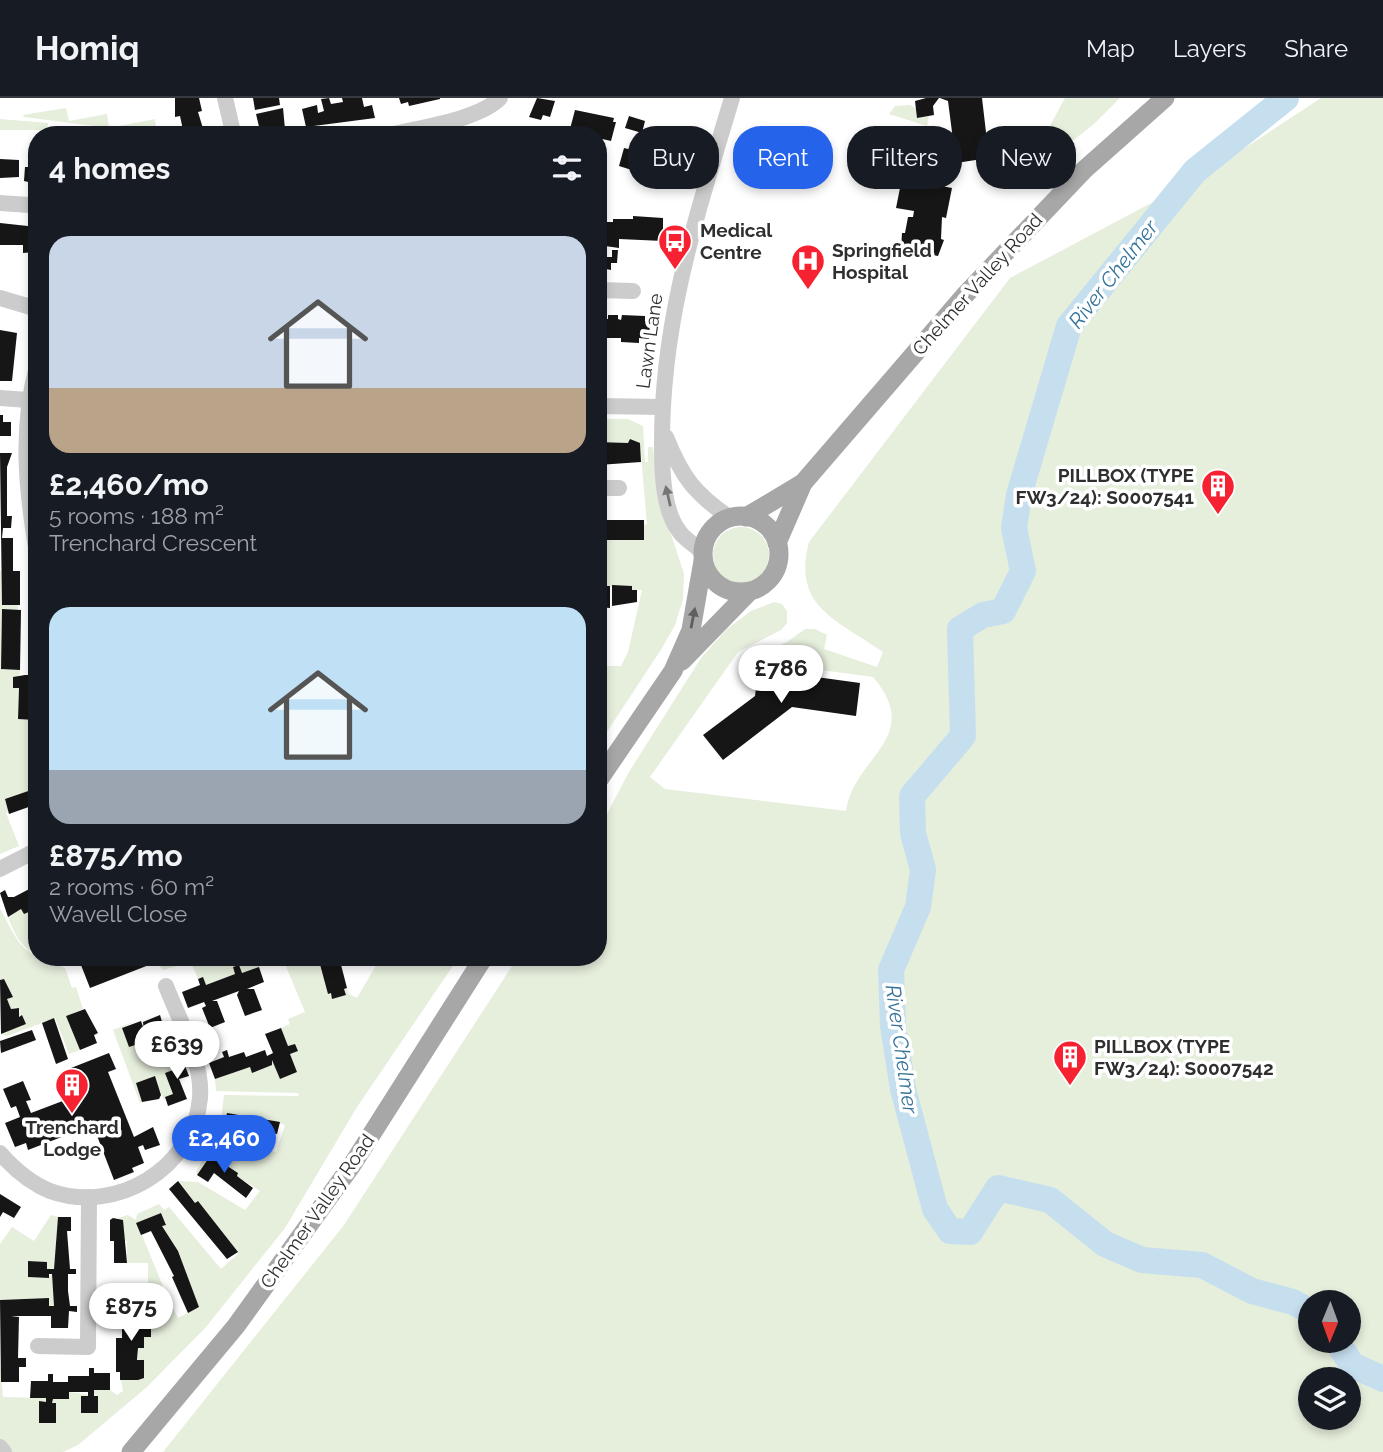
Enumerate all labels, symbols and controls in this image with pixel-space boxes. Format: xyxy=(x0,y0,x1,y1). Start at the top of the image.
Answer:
text: Homiq xyxy=(35,29,139,68)
text: Map xyxy=(1086,34,1135,63)
text: Layers xyxy=(1173,34,1246,63)
text: Share xyxy=(1284,34,1348,63)
chip: Buy xyxy=(628,126,719,189)
chip: Rent xyxy=(733,126,833,189)
chip: Filters xyxy=(847,126,962,189)
chip: New xyxy=(976,126,1076,189)
icon: filters xyxy=(548,149,586,187)
text: 4 homes xyxy=(49,151,170,186)
street label: Chelmer Valley Road xyxy=(908,209,1046,359)
water label: River Chelmer xyxy=(1063,214,1163,333)
place label: Medical Centre xyxy=(700,219,773,263)
bus stop icon: Medical Centre xyxy=(656,222,694,271)
place label: Springfield Hospital xyxy=(832,239,932,283)
hospital icon: Springfield Hospital xyxy=(789,242,827,291)
icon: home xyxy=(255,281,381,407)
street label: Lawn Lane xyxy=(631,292,667,390)
place label: PILLBOX (TYPE FW3/24): S0007541 xyxy=(1016,464,1194,508)
text: £2,460/mo xyxy=(49,467,209,502)
building icon: PILLBOX (TYPE FW3/24): S0007541 xyxy=(1199,467,1237,516)
one-way arrow xyxy=(662,485,673,507)
text: 5 rooms · 188 m² xyxy=(49,502,224,529)
text: Trenchard Crescent xyxy=(49,529,257,556)
one-way arrow xyxy=(688,607,699,629)
pin: £786 xyxy=(740,646,822,705)
icon: home xyxy=(255,652,381,778)
text: £786 xyxy=(754,654,808,681)
text: £875/mo xyxy=(49,838,183,873)
text: 2 rooms · 60 m² xyxy=(49,873,214,900)
text: Wavell Close xyxy=(49,900,187,927)
water label: River Chelmer xyxy=(881,983,924,1116)
pin: £639 xyxy=(136,1021,218,1081)
text: £639 xyxy=(151,1030,203,1057)
place label: PILLBOX (TYPE FW3/24): S0007542 xyxy=(1094,1035,1274,1079)
building icon: PILLBOX (TYPE FW3/24): S0007542 xyxy=(1051,1038,1089,1087)
building icon: Trenchard Lodge xyxy=(53,1066,91,1115)
place label: Trenchard Lodge xyxy=(25,1116,119,1160)
pin: £2,460 xyxy=(167,1116,281,1175)
text: £2,460 xyxy=(188,1124,260,1151)
street label: Chelmer Valley Road xyxy=(255,1130,379,1292)
pin: £875 xyxy=(90,1284,172,1343)
north arrow xyxy=(1298,1290,1362,1353)
map controls xyxy=(1298,1290,1361,1430)
text: £875 xyxy=(105,1292,157,1319)
button: layers xyxy=(1298,1367,1361,1430)

